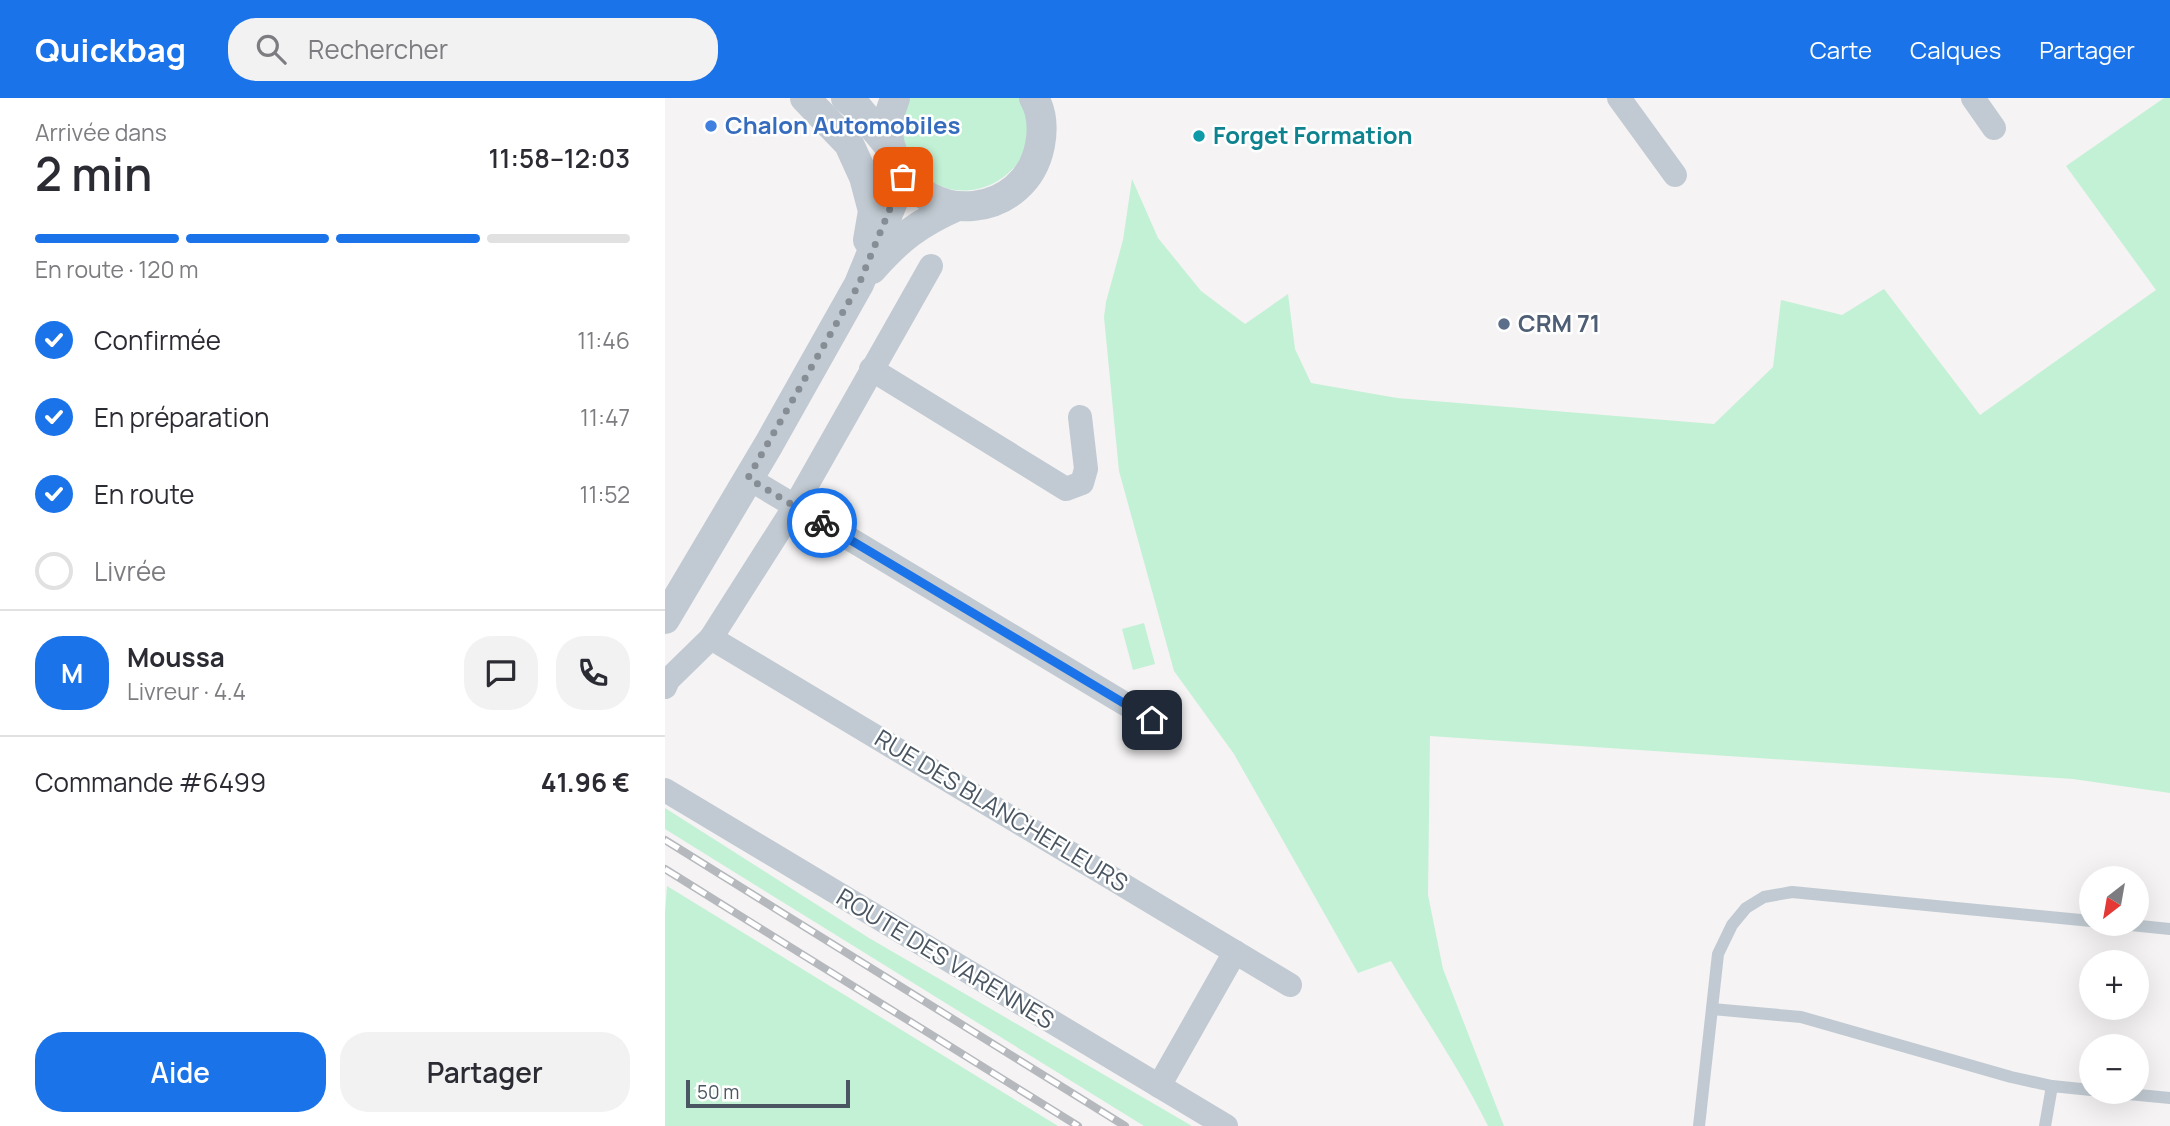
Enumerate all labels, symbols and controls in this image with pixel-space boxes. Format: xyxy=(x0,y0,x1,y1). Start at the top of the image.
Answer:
search box xyxy=(228,18,718,81)
text: Quickbag xyxy=(35,27,186,72)
icon: search xyxy=(252,30,290,68)
text: Rechercher xyxy=(308,31,448,67)
text: Carte xyxy=(1810,33,1872,66)
text: Calques xyxy=(1910,33,2001,66)
text: Partager xyxy=(2039,33,2135,66)
place label: Chalon Automobiles xyxy=(725,108,961,141)
text: Arrivée dans xyxy=(35,116,167,148)
marker: Chalon Automobiles xyxy=(703,118,719,134)
place label: Forget Formation xyxy=(1213,118,1413,151)
marker: Forget Formation xyxy=(1191,128,1207,144)
text: 11:58–12:03 xyxy=(489,140,630,176)
text: 2 min xyxy=(35,142,152,205)
pin xyxy=(873,147,933,207)
icon: bag xyxy=(884,158,922,196)
text: En route · 120 m xyxy=(35,253,199,285)
place label: CRM 71 xyxy=(1518,306,1600,339)
marker: CRM 71 xyxy=(1496,316,1512,332)
icon: check xyxy=(35,321,73,359)
text: Confirmée xyxy=(94,322,221,358)
text: 11:46 xyxy=(577,324,630,356)
icon: check xyxy=(35,398,73,436)
text: En préparation xyxy=(94,399,269,435)
text: 11:47 xyxy=(580,401,630,433)
icon: check xyxy=(35,475,73,513)
text: En route xyxy=(94,476,195,512)
text: 11:52 xyxy=(579,478,630,510)
courier xyxy=(787,488,857,558)
icon: bike xyxy=(803,504,841,542)
text: Livrée xyxy=(94,553,166,589)
button: chat xyxy=(464,636,538,710)
button: phone xyxy=(556,636,630,710)
text: Moussa xyxy=(127,639,225,675)
text: M xyxy=(61,655,83,691)
text: Livreur · 4.4 xyxy=(127,675,246,707)
pin xyxy=(1122,690,1182,750)
icon: home xyxy=(1133,701,1171,739)
street label: RUE DES BLANCHEFLEURS xyxy=(869,721,1135,899)
text: Commande #6499 xyxy=(35,764,266,800)
text: 41.96 € xyxy=(541,764,630,800)
north arrow xyxy=(2079,866,2149,936)
map controls xyxy=(2079,866,2149,1104)
street label: ROUTE DES VARENNES xyxy=(831,880,1061,1036)
button: + xyxy=(2079,950,2149,1020)
button: Aide xyxy=(35,1032,326,1112)
button: Partager xyxy=(340,1032,630,1112)
button: − xyxy=(2079,1034,2149,1104)
scale bar xyxy=(686,1077,851,1109)
text: 50 m xyxy=(697,1079,739,1105)

